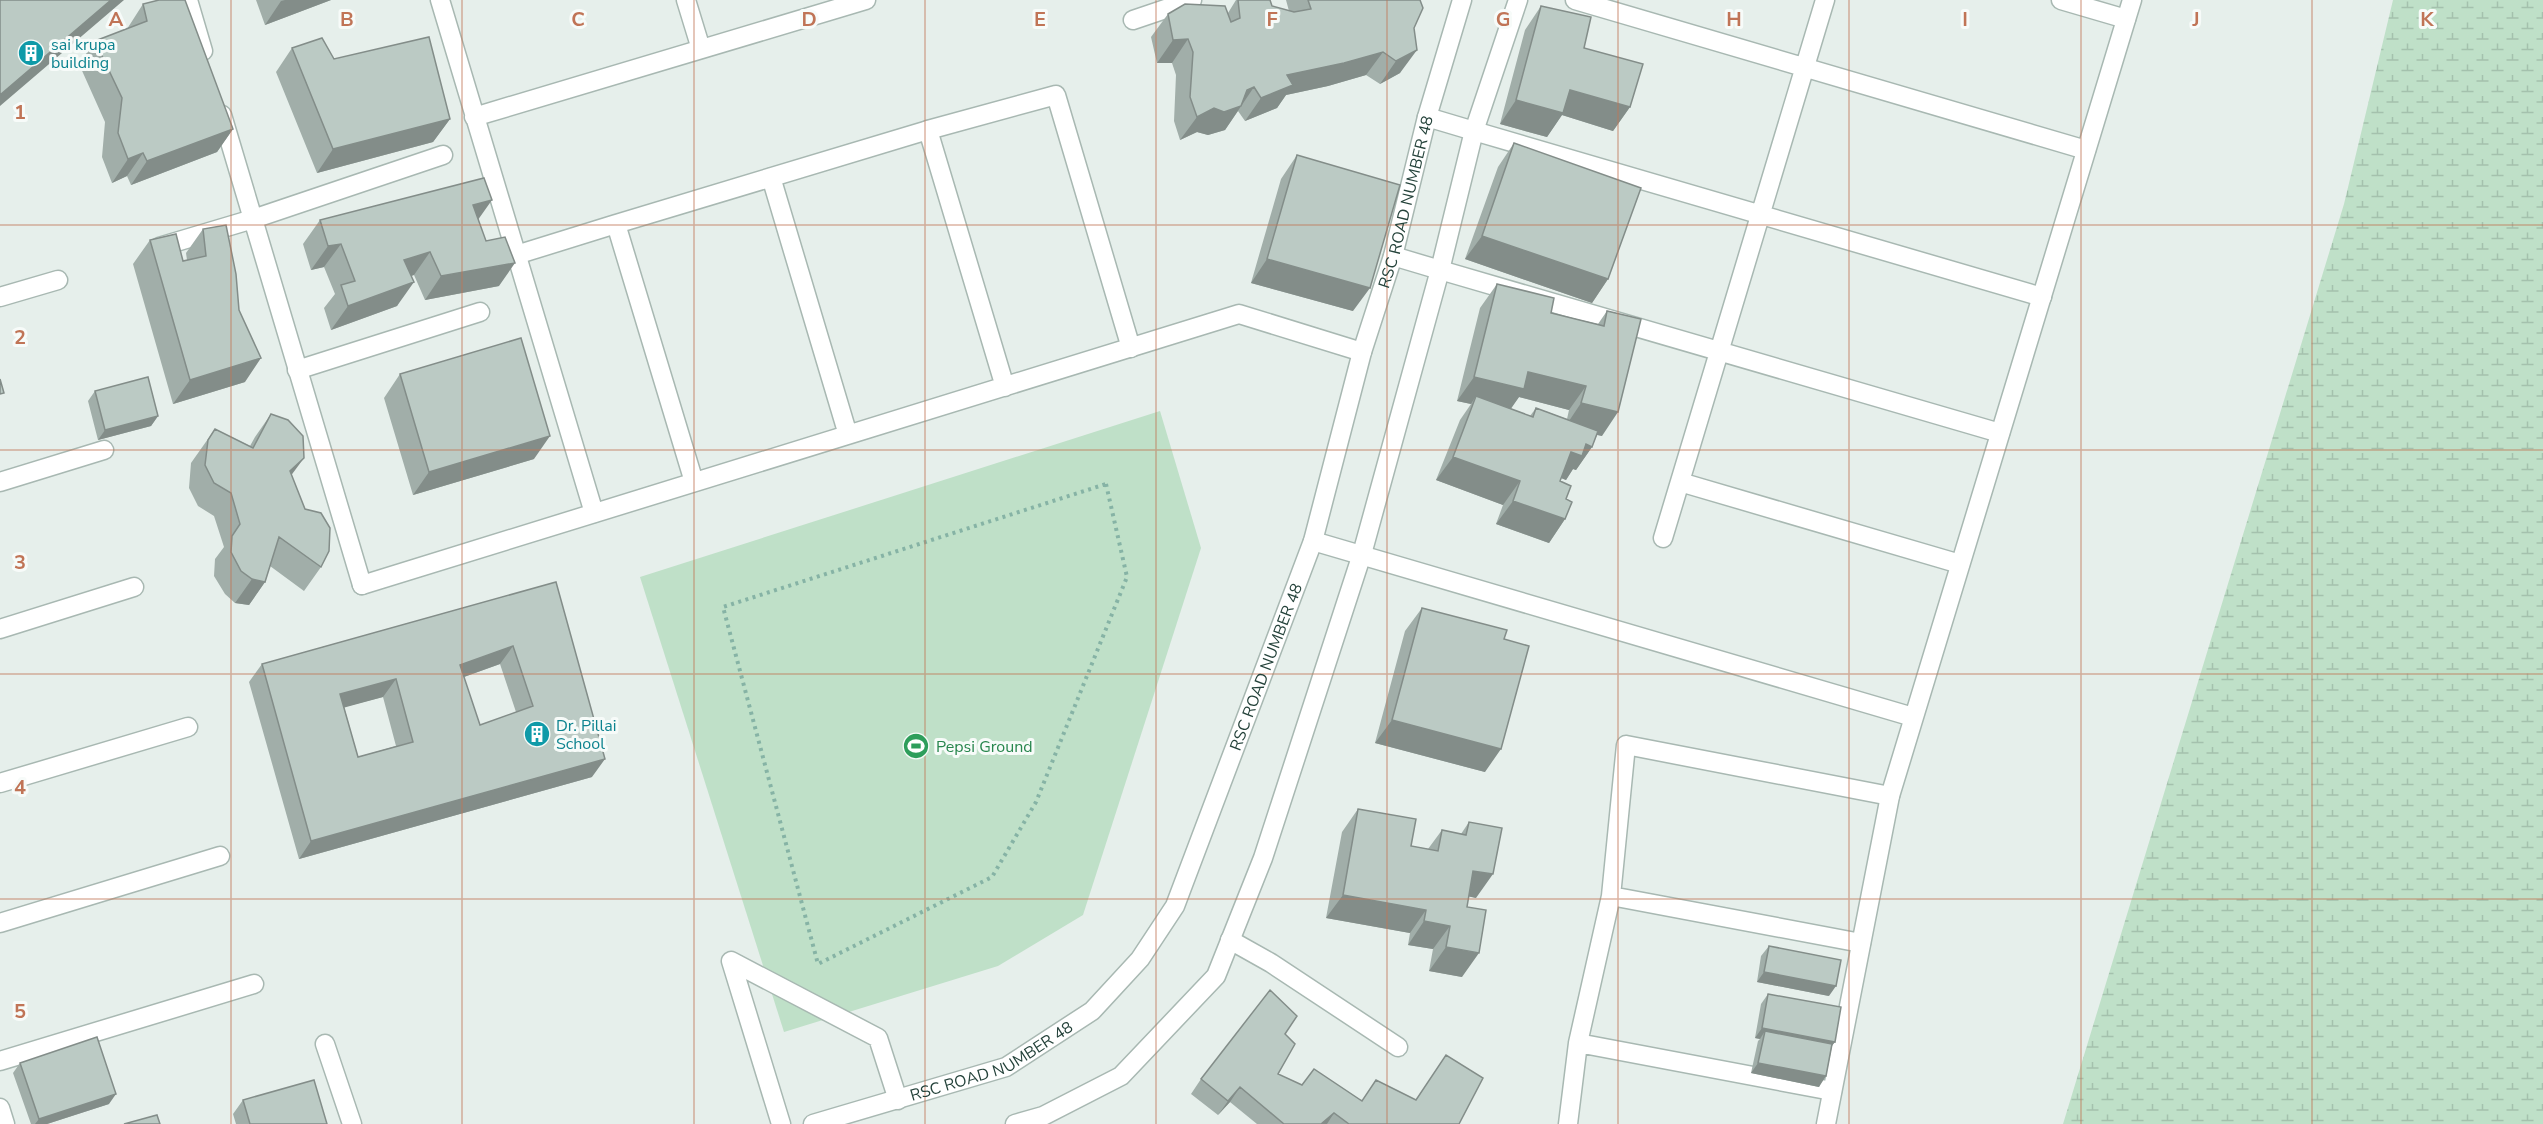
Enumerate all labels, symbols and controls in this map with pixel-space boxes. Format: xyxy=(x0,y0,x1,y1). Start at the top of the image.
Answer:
text: A xyxy=(109,6,124,33)
text: B xyxy=(340,6,354,33)
text: C xyxy=(571,6,585,33)
text: D xyxy=(801,6,817,33)
text: E xyxy=(1034,6,1046,33)
text: F xyxy=(1266,6,1278,33)
text: G xyxy=(1496,6,1510,33)
text: H xyxy=(1726,6,1742,33)
text: I xyxy=(1962,6,1968,33)
text: J xyxy=(2191,6,2200,33)
text: K xyxy=(2420,6,2434,33)
place label: sai krupa building xyxy=(51,34,116,74)
building icon: sai krupa building xyxy=(16,38,46,68)
text: 1 xyxy=(14,99,26,126)
street label: RSC ROAD NUMBER 48 xyxy=(1373,114,1439,291)
text: 2 xyxy=(14,324,26,351)
text: 3 xyxy=(14,549,26,576)
street label: RSC ROAD NUMBER 48 xyxy=(1225,580,1308,754)
place label: Dr. Pillai School xyxy=(556,715,617,755)
building icon: Dr. Pillai School xyxy=(522,719,552,749)
sports icon: Pepsi Ground xyxy=(901,731,931,761)
place label: Pepsi Ground xyxy=(936,736,1033,758)
text: 4 xyxy=(14,774,26,801)
text: 5 xyxy=(14,998,26,1025)
street label: RSC ROAD NUMBER 48 xyxy=(907,1016,1077,1107)

